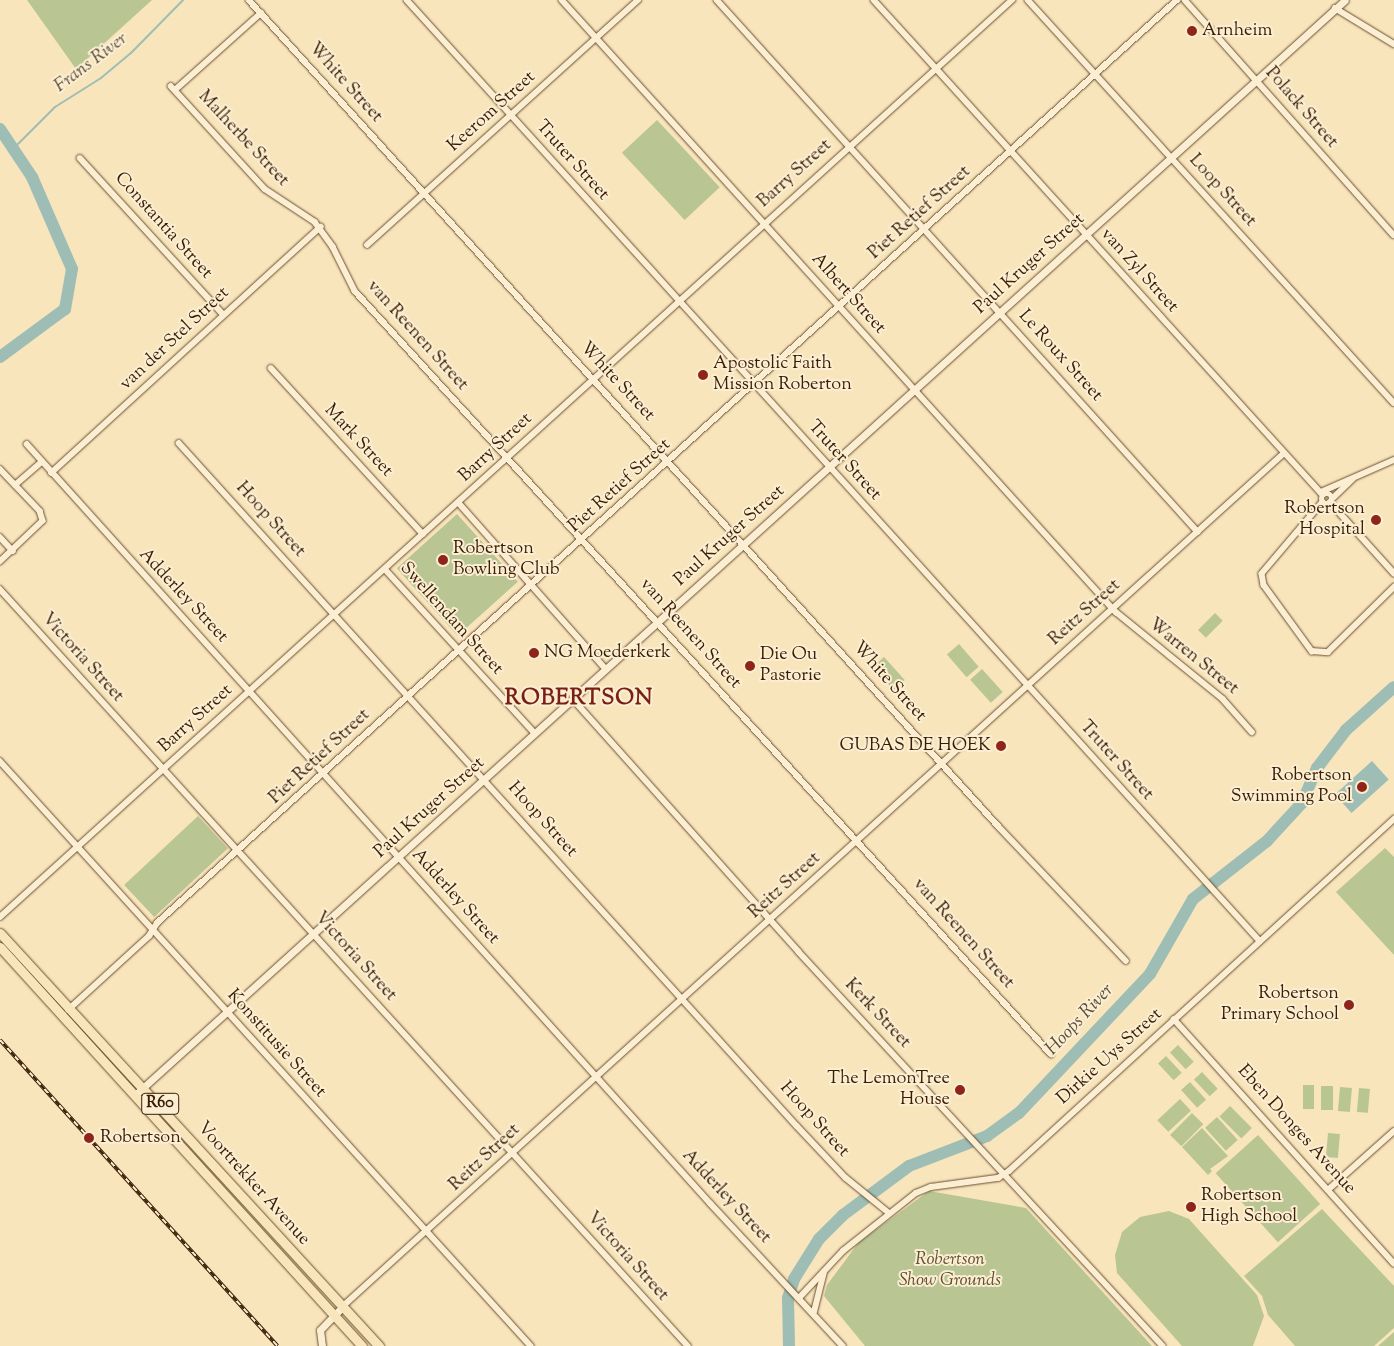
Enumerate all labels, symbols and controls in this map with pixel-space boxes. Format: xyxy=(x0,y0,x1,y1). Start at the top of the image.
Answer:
place label: Arnheim xyxy=(1202,20,1272,42)
marker: Arnheim xyxy=(1186,25,1198,37)
water label: Frans River xyxy=(50,28,132,98)
street label: White Street xyxy=(303,38,387,128)
street label: Polack Street xyxy=(1260,63,1342,153)
street label: Keerom Street xyxy=(444,67,540,157)
street label: Malherbe Street xyxy=(193,86,293,192)
street label: Truter Street xyxy=(531,117,613,205)
street label: Barry Street xyxy=(754,135,836,213)
street label: Loop Street xyxy=(1184,150,1260,232)
street label: Piet Retief Street xyxy=(864,161,976,265)
street label: Constantia Street xyxy=(109,168,217,284)
street label: Paul Kruger Street xyxy=(970,209,1090,319)
street label: van Zyl Street xyxy=(1095,224,1183,318)
street label: Albert Street xyxy=(806,249,890,339)
street label: van Reenen Street xyxy=(362,276,472,396)
street label: van der Stel Street xyxy=(116,283,234,395)
street label: Le Roux Street xyxy=(1013,306,1107,406)
street label: White Street xyxy=(575,338,659,426)
place label: Apostolic Faith Mission Roberton xyxy=(713,354,852,396)
marker: Apostolic Faith Mission Roberton xyxy=(697,369,709,381)
street label: Mark Street xyxy=(319,400,397,482)
street label: Barry Street xyxy=(455,409,537,487)
street label: Truter Street xyxy=(803,417,885,505)
street label: Piet Retief Street xyxy=(564,434,676,538)
street label: Hoop Street xyxy=(231,478,309,562)
street label: Paul Kruger Street xyxy=(670,481,790,591)
place label: Robertson Hospital xyxy=(1284,499,1365,542)
marker: Robertson Hospital xyxy=(1369,513,1383,527)
place label: Robertson Bowling Club xyxy=(453,539,560,582)
street label: Adderley Street xyxy=(134,544,232,648)
marker: Robertson Bowling Club xyxy=(437,554,449,566)
street label: Swellendam Street xyxy=(395,558,507,680)
street label: van Reenen Street xyxy=(635,574,745,694)
street label: Reitz Street xyxy=(1045,575,1125,651)
street label: Victoria Street xyxy=(36,609,128,707)
street label: Warren Street xyxy=(1144,614,1242,700)
street label: White Street xyxy=(847,637,931,727)
place label: NG Moederkerk xyxy=(544,642,671,664)
place label: Die Ou Pastorie xyxy=(760,645,821,688)
marker: NG Moederkerk xyxy=(528,647,540,659)
marker: Die Ou Pastorie xyxy=(744,660,756,672)
street label: Barry Street xyxy=(155,680,237,758)
district label: ROBERTSON xyxy=(504,687,654,713)
street label: Piet Retief Street xyxy=(265,705,375,809)
street label: Truter Street xyxy=(1075,717,1157,805)
place label: GUBAS DE HOEK xyxy=(839,735,991,757)
marker: GUBAS DE HOEK xyxy=(995,740,1007,752)
street label: Paul Kruger Street xyxy=(370,753,490,863)
place label: Robertson Swimming Pool xyxy=(1231,766,1352,809)
street label: Hoop Street xyxy=(503,778,581,862)
marker: Robertson Swimming Pool xyxy=(1356,781,1368,793)
street label: Adderley Street xyxy=(406,845,504,949)
street label: Reitz Street xyxy=(745,848,825,924)
street label: van Reenen Street xyxy=(908,874,1018,994)
street label: Victoria Street xyxy=(309,908,401,1006)
street label: Kerk Street xyxy=(839,975,915,1053)
water label: Hoops River xyxy=(1041,980,1119,1060)
place label: Robertson Primary School xyxy=(1221,984,1339,1026)
street label: Konstitusie Street xyxy=(222,985,330,1103)
marker: Robertson Primary School xyxy=(1343,999,1355,1011)
street label: Dirkie Uys Street xyxy=(1053,1004,1167,1110)
street label: Eben Donges Avenue xyxy=(1232,1061,1360,1199)
place label: The LemonTree House xyxy=(827,1069,950,1112)
street label: Hoop Street xyxy=(775,1078,853,1162)
marker: The LemonTree House xyxy=(954,1084,966,1096)
road number: R60 xyxy=(140,1090,180,1118)
street label: Voortrekker Avenue xyxy=(192,1118,314,1250)
street label: Reitz Street xyxy=(445,1120,525,1196)
place label: Robertson xyxy=(100,1127,181,1149)
marker: Robertson xyxy=(82,1131,96,1145)
street label: Adderley Street xyxy=(677,1145,775,1249)
place label: Robertson High School xyxy=(1201,1186,1297,1228)
marker: Robertson High School xyxy=(1185,1201,1197,1213)
street label: Victoria Street xyxy=(581,1208,673,1306)
park label: Robertson Show Grounds xyxy=(899,1250,1001,1292)

